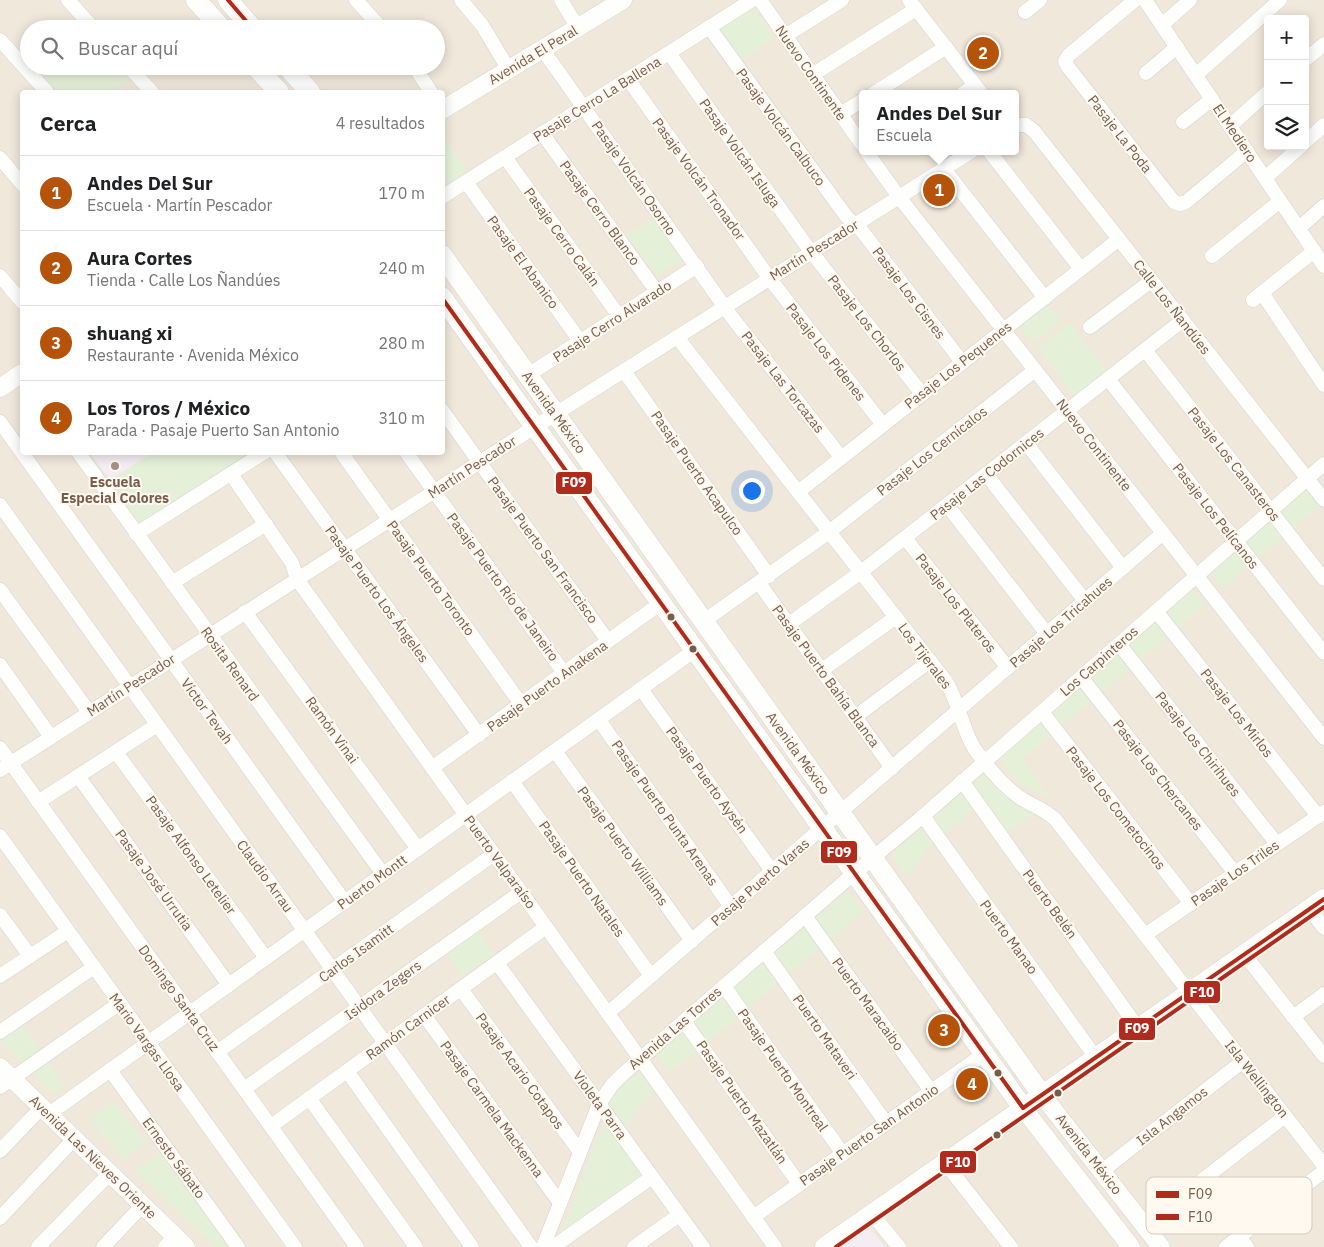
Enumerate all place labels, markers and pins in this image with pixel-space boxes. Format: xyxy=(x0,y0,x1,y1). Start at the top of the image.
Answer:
pin: 2 xyxy=(967,34,999,72)
pin: 1 xyxy=(923,171,955,209)
marker: Escuela Especial Colores xyxy=(109,460,121,472)
place label: Escuela Especial Colores xyxy=(61,473,169,507)
unlabelled marker xyxy=(666,612,676,622)
unlabelled marker xyxy=(688,644,698,654)
pin: 3 xyxy=(928,1011,960,1049)
pin: 4 xyxy=(956,1065,988,1103)
unlabelled marker xyxy=(993,1068,1003,1078)
unlabelled marker xyxy=(1053,1088,1063,1098)
unlabelled marker xyxy=(992,1130,1002,1140)

